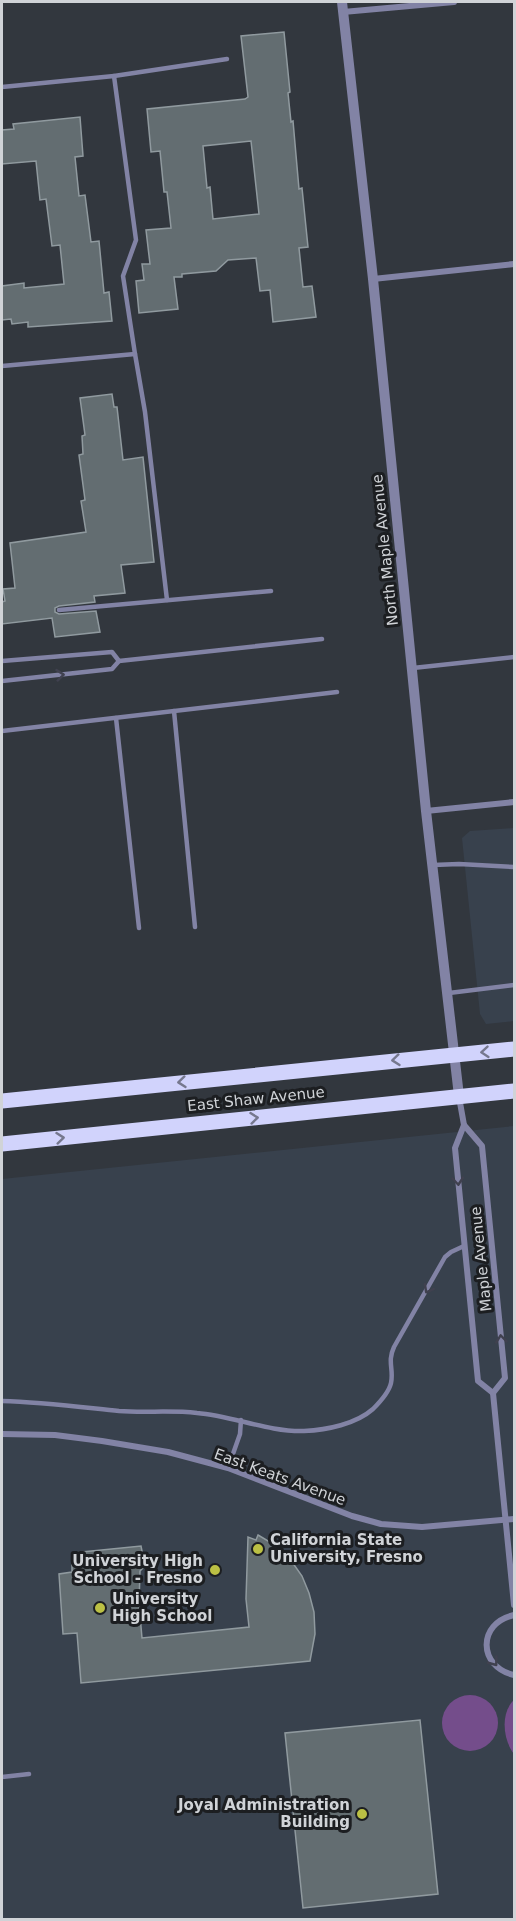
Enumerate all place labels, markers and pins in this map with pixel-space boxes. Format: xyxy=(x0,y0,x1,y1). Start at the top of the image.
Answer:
place label: California State University, Fresno xyxy=(270,1531,423,1566)
marker: California State University, Fresno xyxy=(251,1542,265,1556)
place label: University High School - Fresno xyxy=(72,1552,203,1587)
marker: University High School - Fresno xyxy=(208,1563,222,1577)
place label: University High School xyxy=(112,1590,212,1625)
marker: University High School xyxy=(93,1601,107,1615)
place label: Joyal Administration Building xyxy=(177,1796,350,1831)
marker: Joyal Administration Building xyxy=(355,1807,369,1821)

